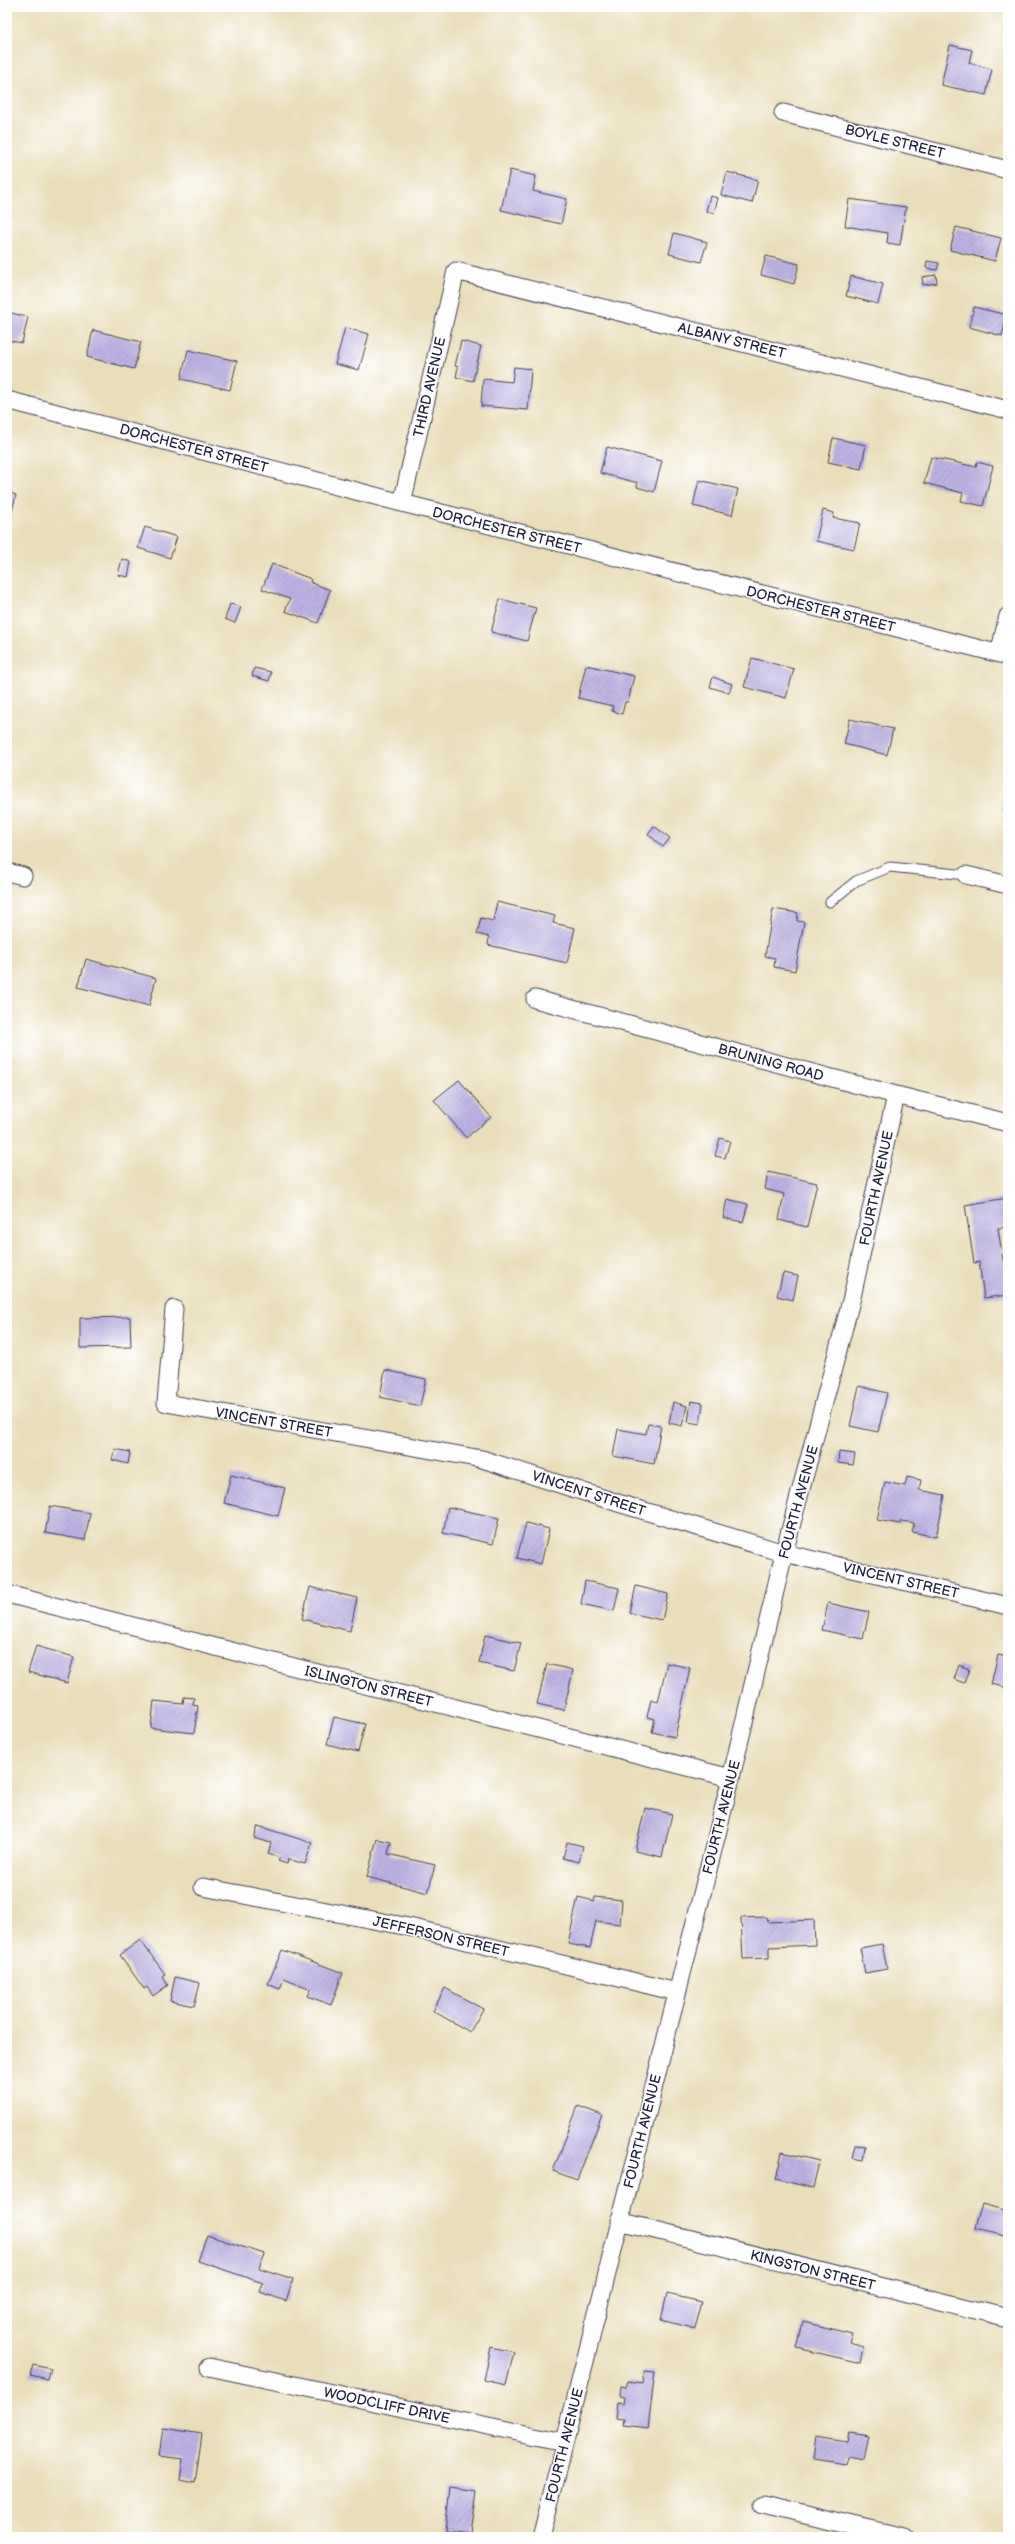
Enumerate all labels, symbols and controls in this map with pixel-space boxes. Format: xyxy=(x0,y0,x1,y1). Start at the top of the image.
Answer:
street label: BOYLE STREET xyxy=(843,121,947,162)
street label: ALBANY STREET xyxy=(676,319,788,362)
street label: THIRD AVENUE xyxy=(410,335,449,439)
street label: DORCHESTER STREET xyxy=(118,420,270,477)
street label: DORCHESTER STREET xyxy=(431,504,584,557)
street label: DORCHESTER STREET xyxy=(745,583,898,636)
street label: BRUNING ROAD xyxy=(716,1040,825,1085)
street label: FOURTH AVENUE xyxy=(856,1129,897,1247)
street label: VINCENT STREET xyxy=(214,1404,334,1441)
street label: FOURTH AVENUE xyxy=(775,1443,822,1561)
street label: VINCENT STREET xyxy=(530,1467,648,1520)
street label: VINCENT STREET xyxy=(841,1559,961,1602)
street label: ISLINGTON STREET xyxy=(303,1662,435,1711)
street label: FOURTH AVENUE xyxy=(699,1758,744,1876)
street label: JEFFERSON STREET xyxy=(371,1913,511,1961)
street label: FOURTH AVENUE xyxy=(620,2072,665,2190)
street label: KINGSTON STREET xyxy=(749,2247,878,2294)
street label: WOODCLIFF DRIVE xyxy=(322,2384,452,2427)
street label: FOURTH AVENUE xyxy=(542,2386,587,2504)

